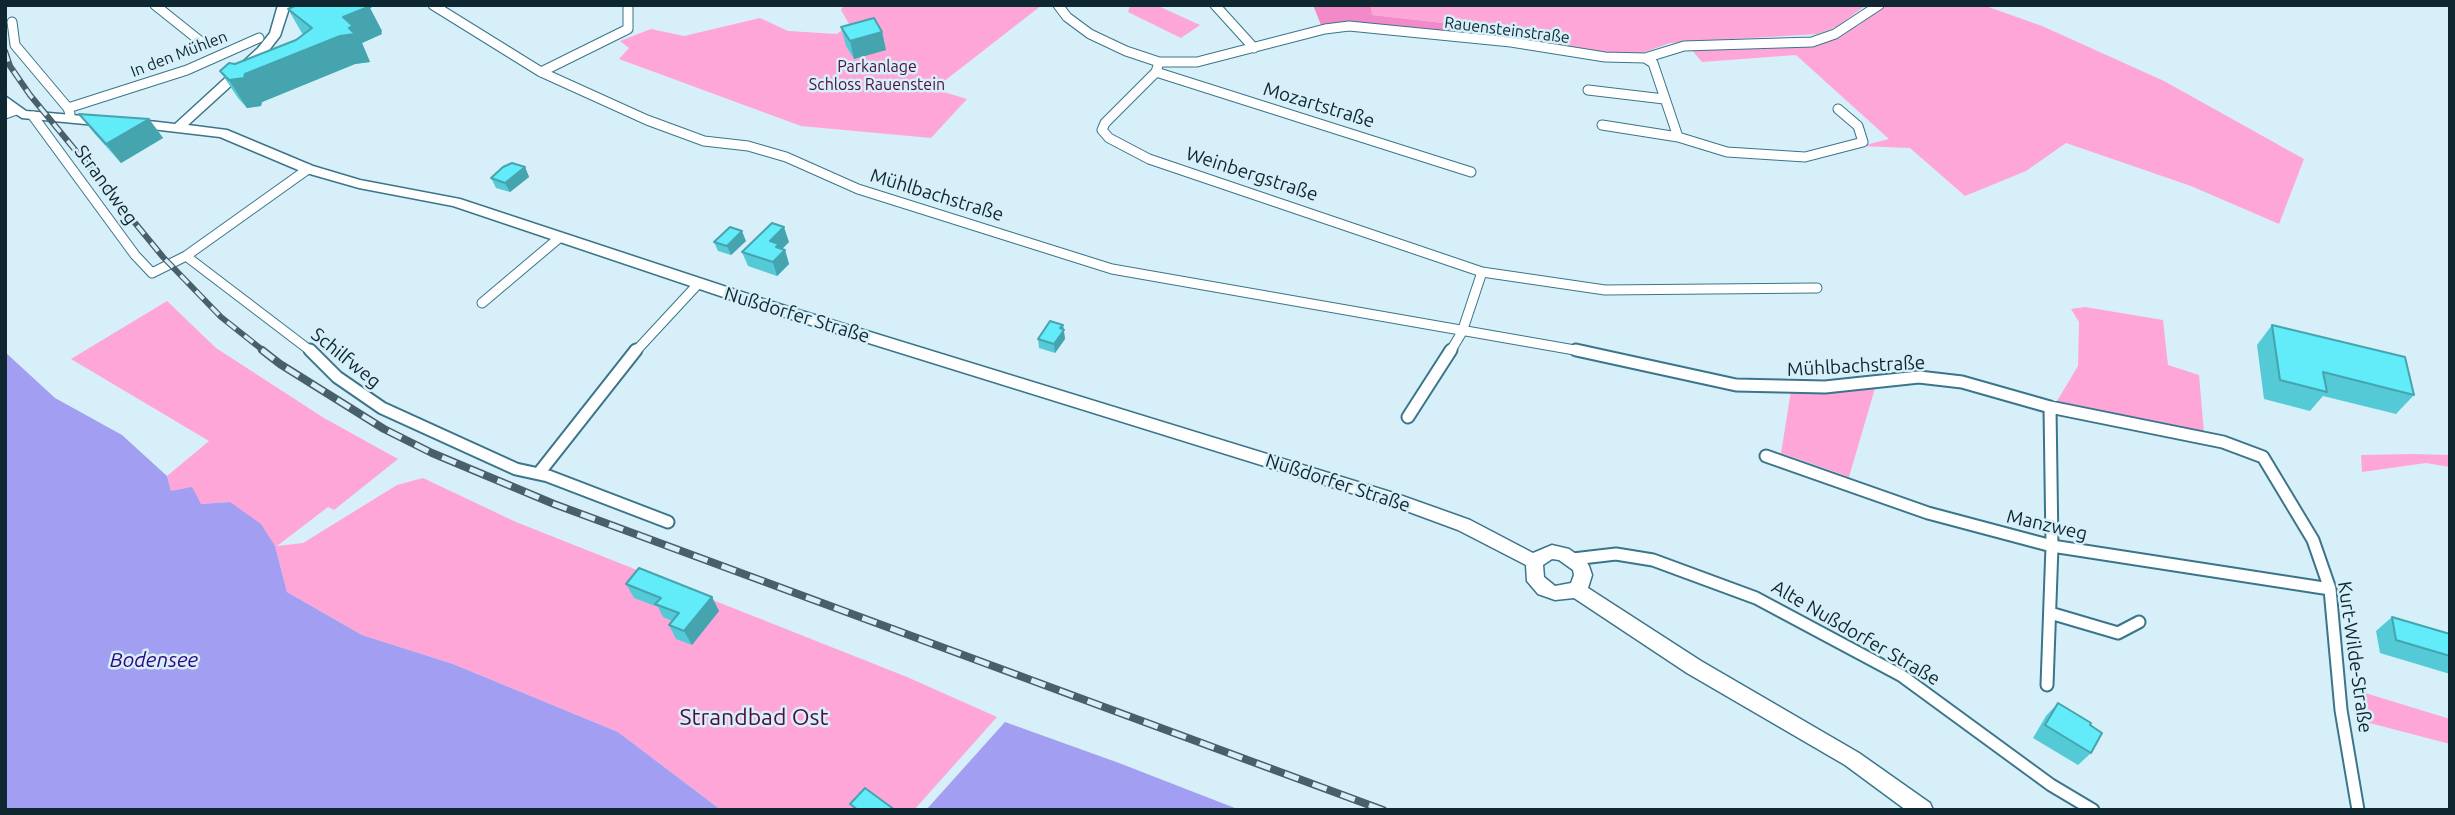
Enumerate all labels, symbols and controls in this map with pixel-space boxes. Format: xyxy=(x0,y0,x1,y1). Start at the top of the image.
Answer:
street label: Rauensteinstraße xyxy=(1443,13,1571,47)
street label: In den Mühlen xyxy=(128,27,230,81)
park label: Parkanlage Schloss Rauenstein xyxy=(809,57,945,95)
street label: Mozartstraße xyxy=(1261,77,1377,133)
street label: Strandweg xyxy=(70,141,142,229)
street label: Weinbergstraße xyxy=(1183,142,1321,206)
street label: Mühlbachstraße xyxy=(868,164,1006,226)
street label: Nußdorfer Straße xyxy=(722,282,872,348)
street label: Schilfweg xyxy=(307,323,385,393)
street label: Mühlbachstraße xyxy=(1786,351,1926,381)
street label: Nußdorfer Straße xyxy=(1263,449,1413,517)
street label: Manzweg xyxy=(2004,505,2090,545)
street label: Alte Nußdorfer Straße xyxy=(1768,576,1944,690)
street label: Kurt-Wilde-Straße xyxy=(2333,580,2377,734)
water label: Bodensee xyxy=(110,647,198,673)
park label: Strandbad Ost xyxy=(679,703,829,731)

